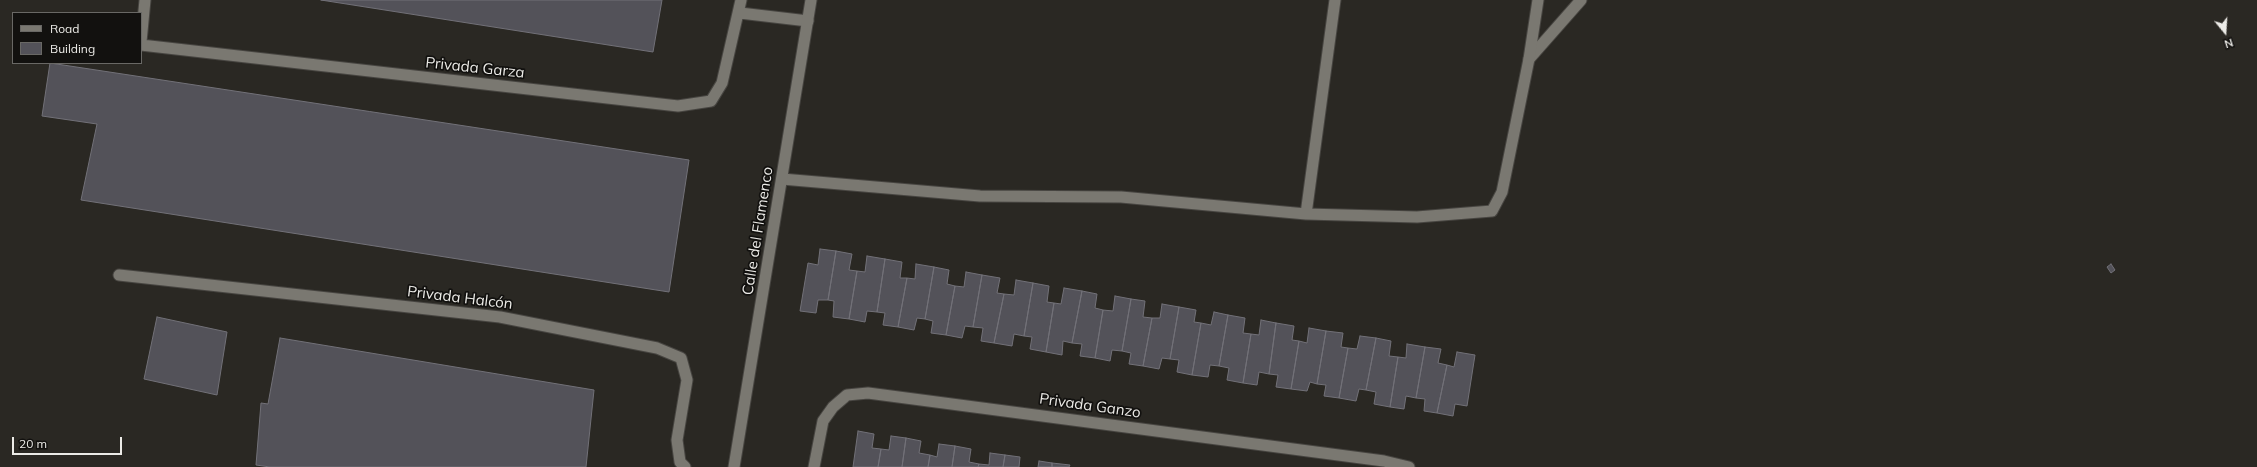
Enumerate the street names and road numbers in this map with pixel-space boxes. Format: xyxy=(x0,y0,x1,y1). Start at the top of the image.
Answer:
street label: Privada Garza xyxy=(425,54,525,82)
street label: Calle del Flamenco xyxy=(739,165,777,297)
street label: Privada Halcón xyxy=(406,283,514,313)
street label: Privada Ganzo xyxy=(1038,390,1142,422)

